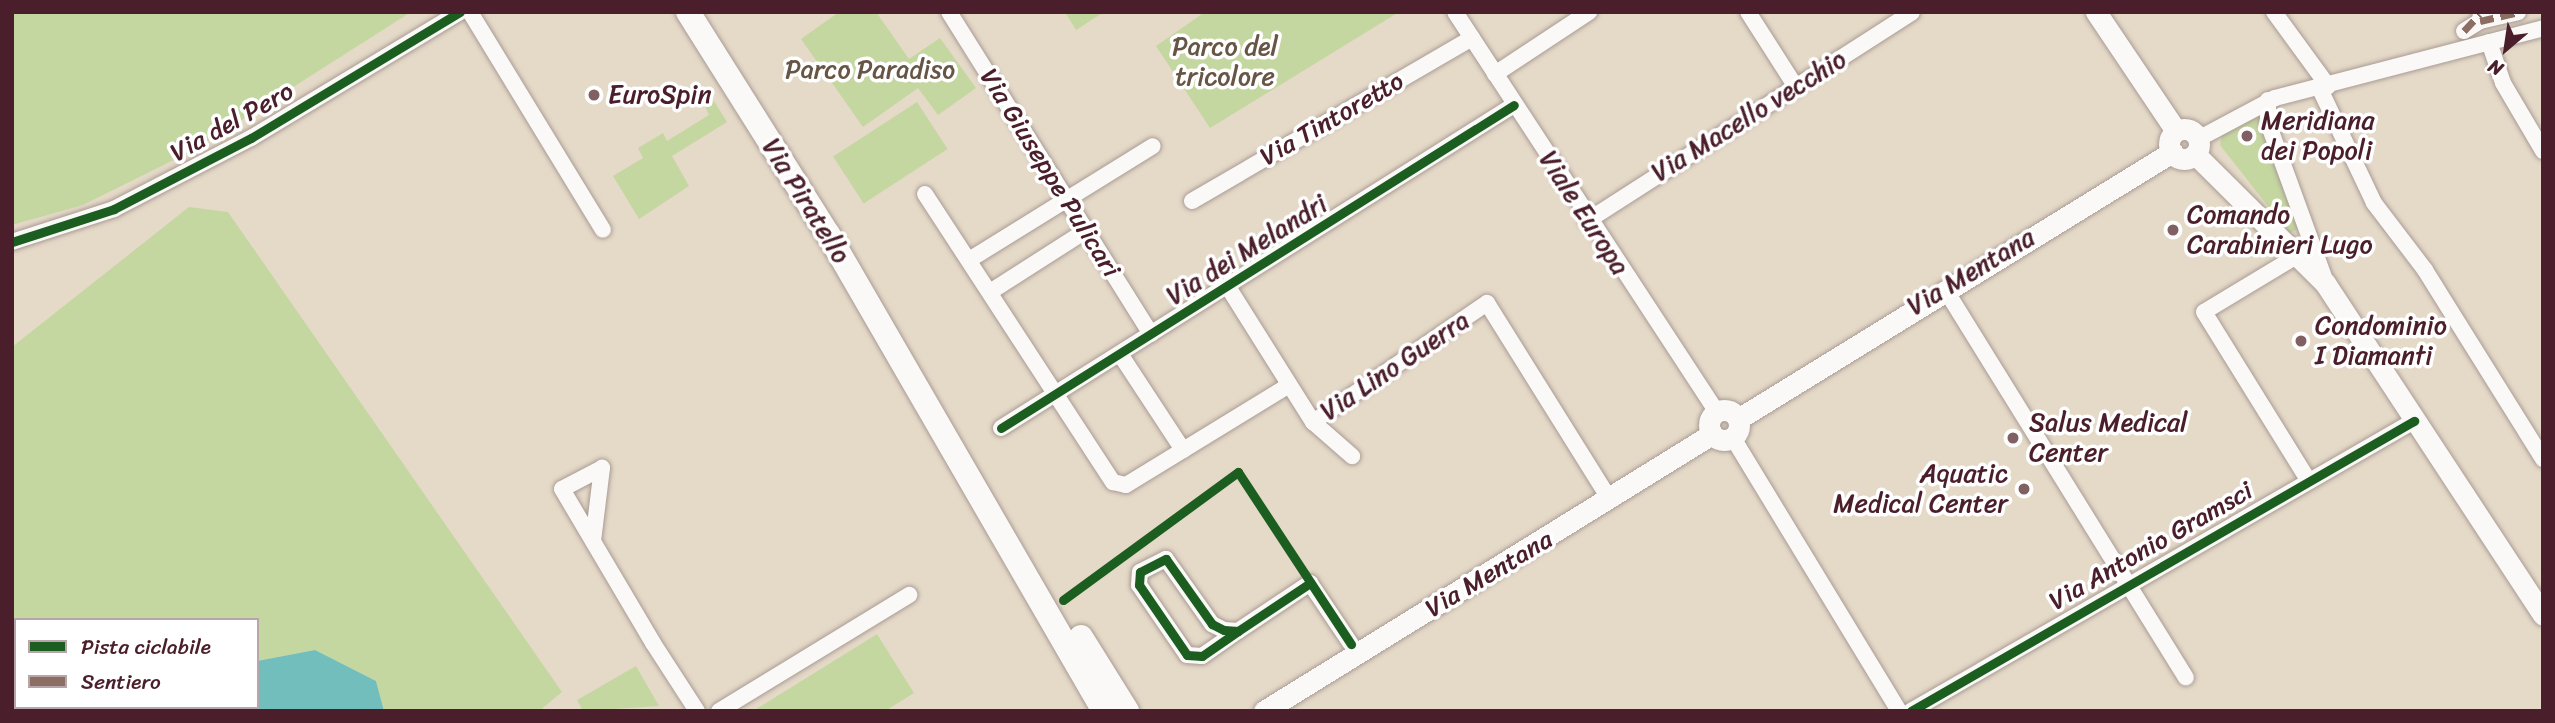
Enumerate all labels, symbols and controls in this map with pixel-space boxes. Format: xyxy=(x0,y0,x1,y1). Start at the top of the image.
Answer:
north arrow xyxy=(2471,14,2541,84)
park label: Parco del tricolore xyxy=(1172,31,1278,92)
street label: Via Macello vecchio xyxy=(1646,44,1852,188)
text: N xyxy=(2482,50,2509,85)
park label: Parco Paradiso xyxy=(785,54,955,86)
street label: Via Giuseppe Pulicari xyxy=(973,63,1127,283)
street label: Via Tintoretto xyxy=(1255,65,1409,173)
street label: Via del Pero xyxy=(165,75,299,169)
place label: EuroSpin xyxy=(608,79,712,111)
marker: EuroSpin xyxy=(586,87,602,103)
place label: Meridiana dei Popoli xyxy=(2261,105,2375,166)
marker: Meridiana dei Popoli xyxy=(2239,128,2255,144)
street label: Via Piratello xyxy=(755,133,857,269)
street label: Viale Europa xyxy=(1532,145,1636,281)
street label: Via dei Melandri xyxy=(1161,188,1333,312)
place label: Comando Carabinieri Lugo xyxy=(2187,199,2373,260)
street label: Via Mentana xyxy=(1902,222,2040,322)
marker: Comando Carabinieri Lugo xyxy=(2165,222,2181,238)
street label: Via Lino Guerra xyxy=(1314,305,1476,427)
place label: Condominio I Diamanti xyxy=(2315,310,2447,372)
marker: Condominio I Diamanti xyxy=(2293,333,2309,349)
place label: Salus Medical Center xyxy=(2029,407,2187,468)
marker: Salus Medical Center xyxy=(2003,428,2023,448)
place label: Aquatic Medical Center xyxy=(1833,458,2008,520)
street label: Via Antonio Gramsci xyxy=(2044,475,2258,617)
marker: Aquatic Medical Center xyxy=(2014,479,2034,499)
street label: Via Mentana xyxy=(1420,524,1558,624)
legend xyxy=(14,618,259,709)
text: Pista ciclabile xyxy=(81,628,211,666)
text: Sentiero xyxy=(81,663,161,701)

